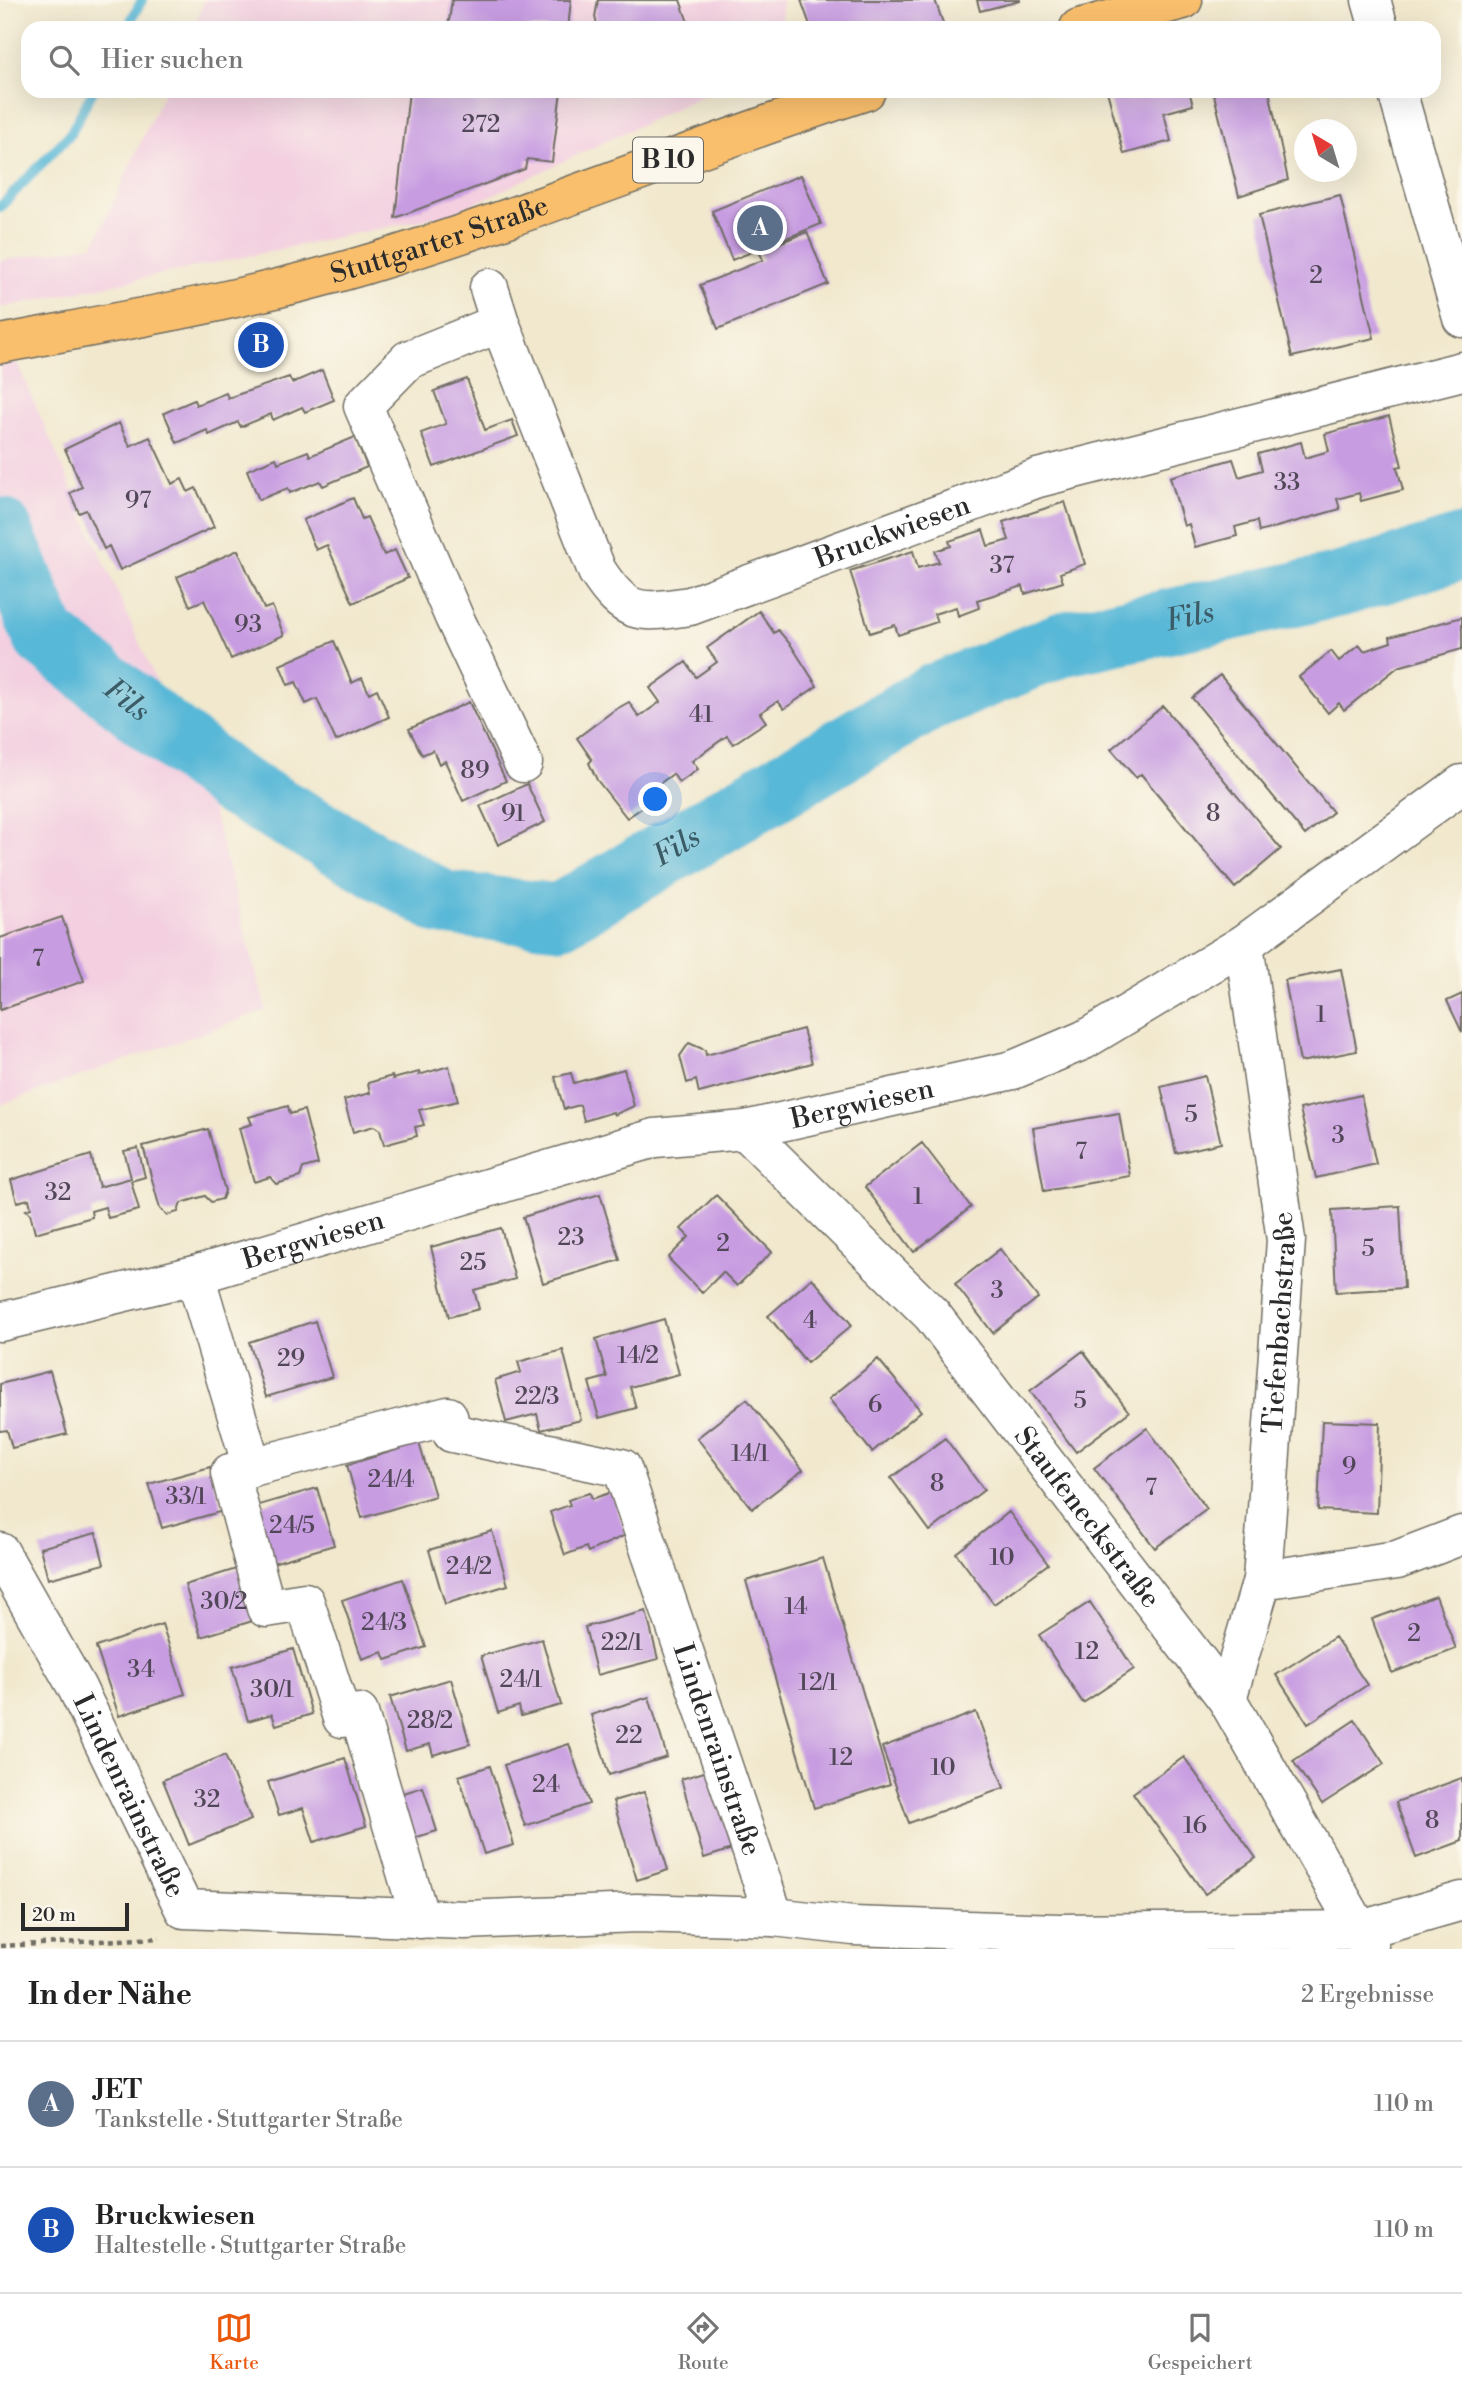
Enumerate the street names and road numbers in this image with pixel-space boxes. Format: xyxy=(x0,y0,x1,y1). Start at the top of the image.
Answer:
road number: B 10 xyxy=(633,138,703,182)
street label: Stuttgarter Straße xyxy=(326,188,553,291)
street label: Bruckwiesen xyxy=(809,487,975,577)
street label: Bergwiesen xyxy=(786,1071,938,1137)
street label: Bergwiesen xyxy=(237,1202,388,1278)
street label: Tiefenbachstraße xyxy=(1255,1209,1304,1435)
street label: Staufeneckstraße xyxy=(1007,1419,1168,1615)
street label: Lindenrainstraße xyxy=(665,1639,769,1860)
street label: Lindenrainstraße xyxy=(65,1688,193,1903)

